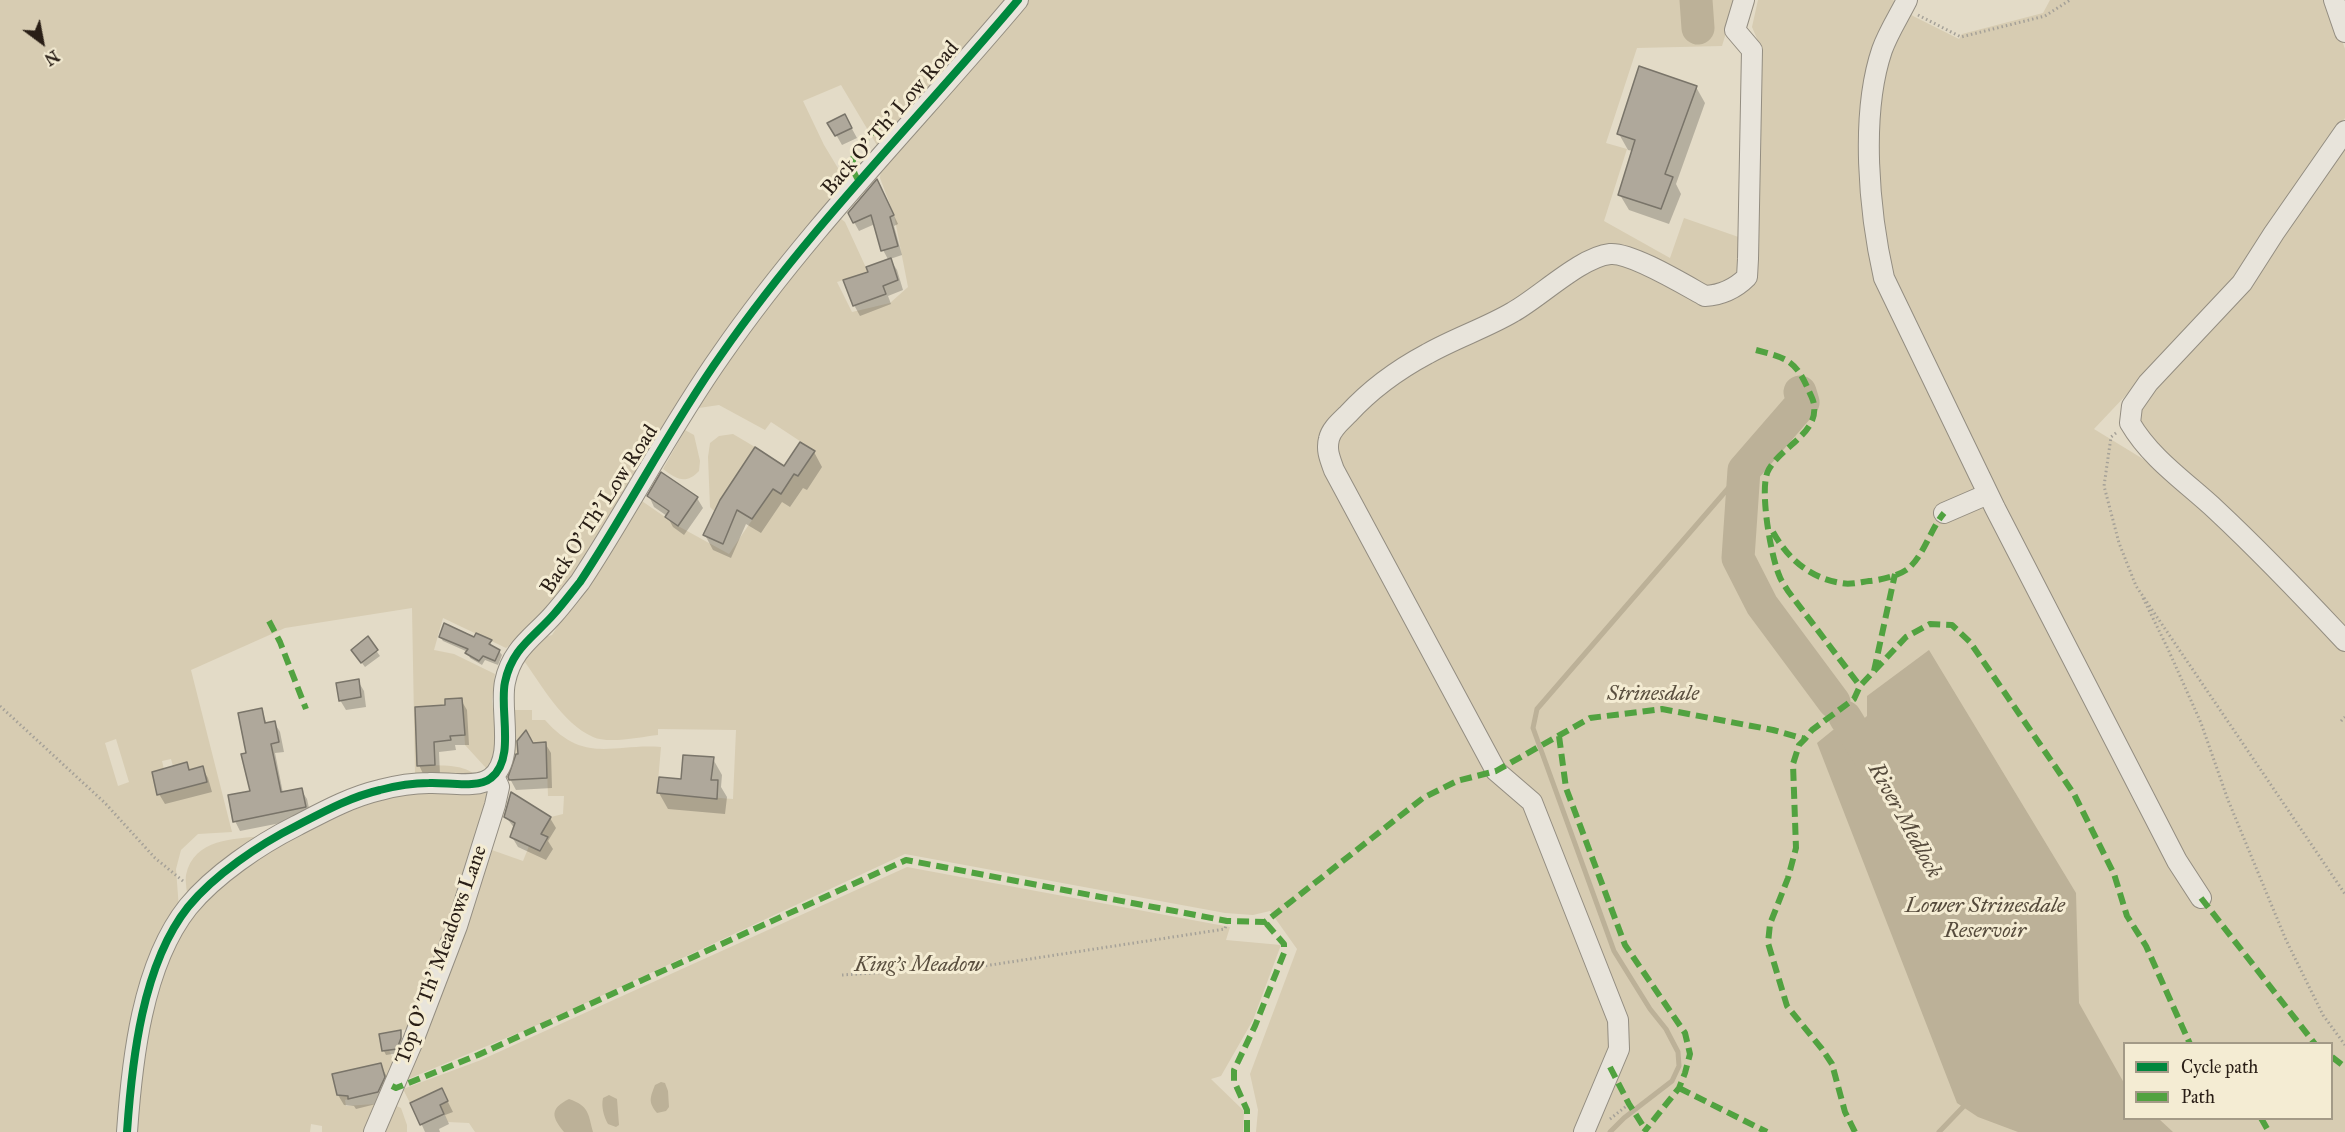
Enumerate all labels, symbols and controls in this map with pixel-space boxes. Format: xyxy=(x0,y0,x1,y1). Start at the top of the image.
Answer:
north arrow xyxy=(12,12,72,72)
street label: Back O' Th' Low Road xyxy=(817,37,965,201)
text: N xyxy=(41,46,63,69)
street label: Back O' Th' Low Road xyxy=(536,421,664,599)
park label: Strinesdale xyxy=(1607,682,1699,708)
water label: River Medlock xyxy=(1862,759,1946,883)
street label: Top O' Th' Meadows Lane xyxy=(391,842,493,1068)
water label: Lower Strinesdale Reservoir xyxy=(1905,894,2065,945)
park label: King's Meadow xyxy=(854,953,984,979)
legend xyxy=(2123,1042,2333,1120)
text: Cycle path xyxy=(2181,1056,2258,1078)
text: Path xyxy=(2181,1086,2215,1108)

